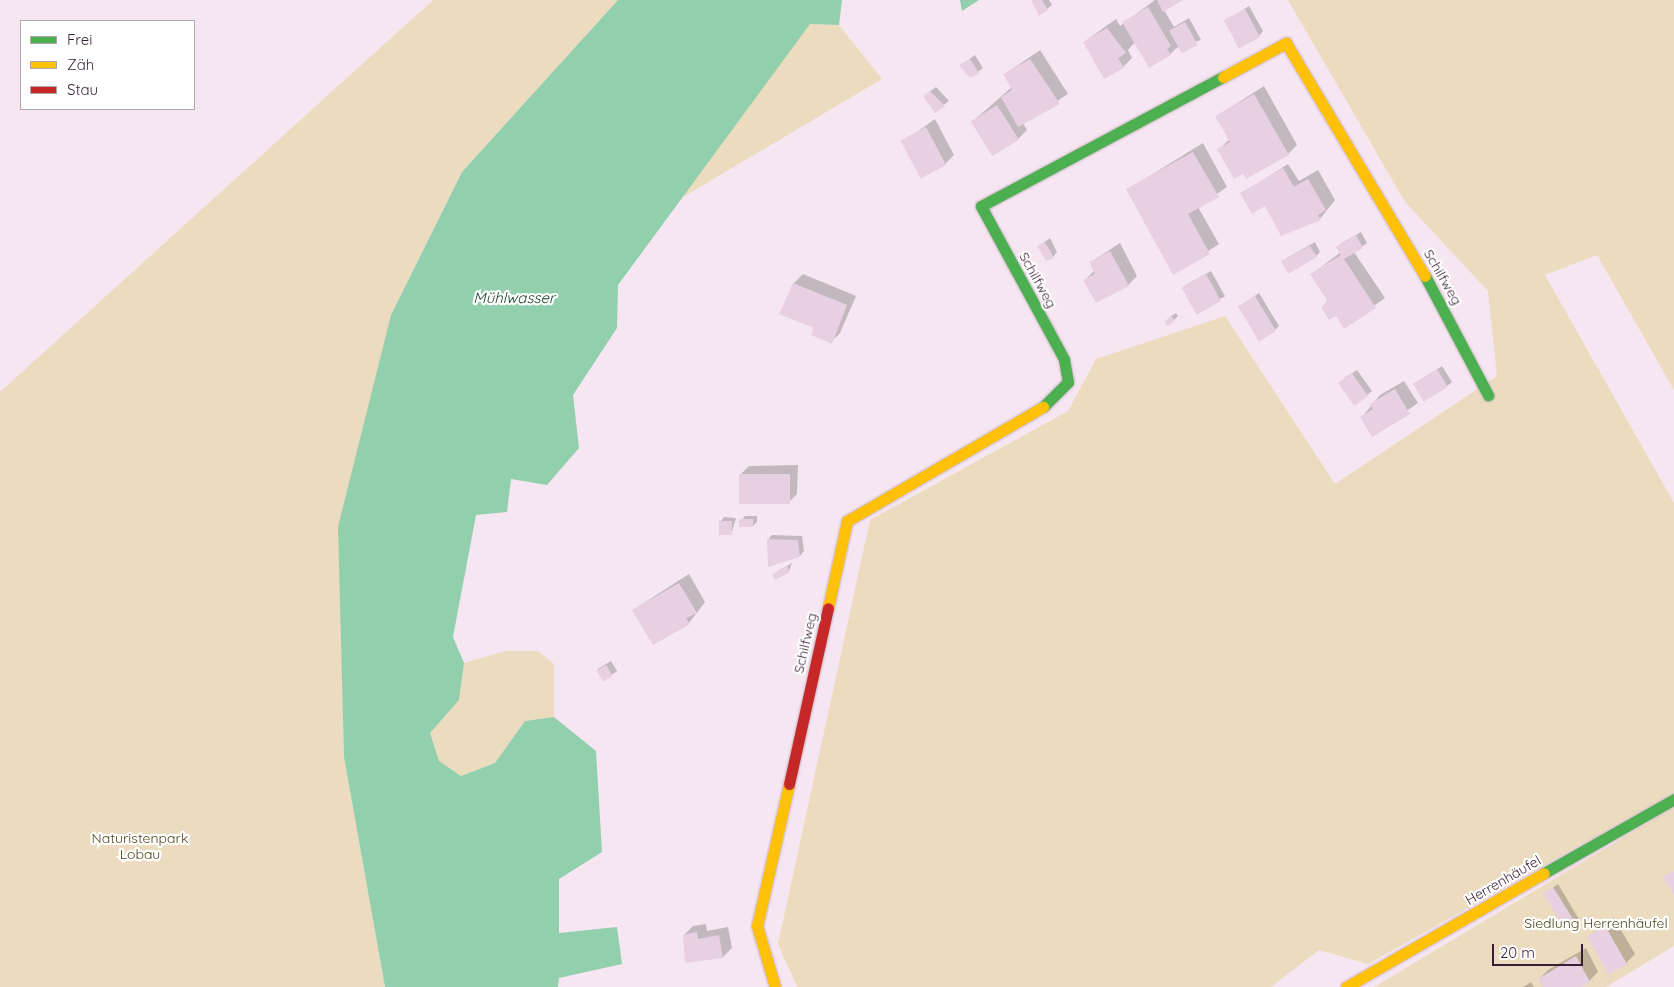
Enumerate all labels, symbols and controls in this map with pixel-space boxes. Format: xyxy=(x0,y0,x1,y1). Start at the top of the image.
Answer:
legend xyxy=(20,20,195,110)
text: Frei xyxy=(67,30,93,49)
text: Zäh xyxy=(67,55,94,74)
text: Stau xyxy=(67,80,98,99)
street label: Schilfweg xyxy=(1420,246,1466,308)
street label: Schilfweg xyxy=(1016,249,1060,311)
water label: Mühlwasser xyxy=(473,289,555,307)
street label: Schilfweg xyxy=(790,611,820,675)
park label: Naturistenpark Lobau xyxy=(92,830,188,862)
street label: Herrenhäufel xyxy=(1462,852,1544,908)
park label: Siedlung Herrenhäufel xyxy=(1524,915,1668,931)
scale bar xyxy=(1494,934,1585,966)
text: 20 m xyxy=(1500,943,1535,962)

